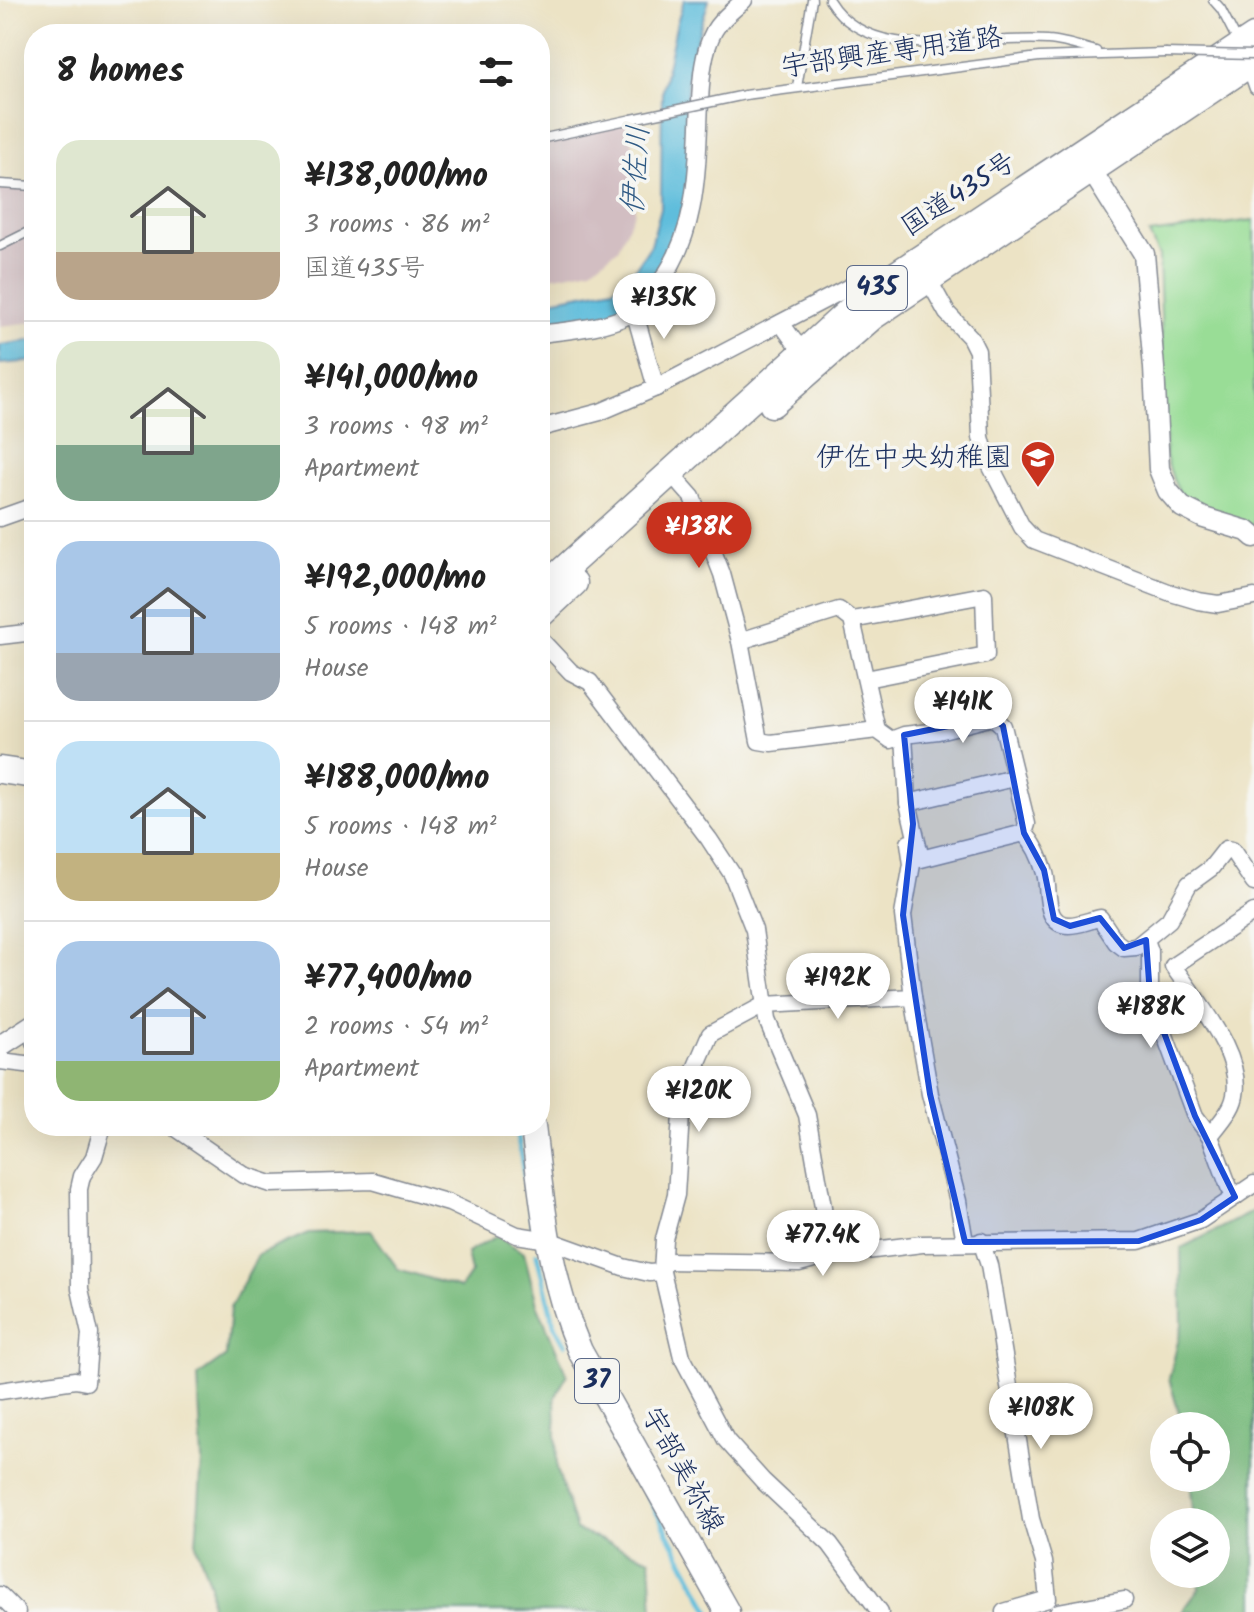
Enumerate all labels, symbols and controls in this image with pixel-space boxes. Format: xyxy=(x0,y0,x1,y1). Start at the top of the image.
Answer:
street label: 宇部興産専用道路 xyxy=(778,15,1006,91)
text: 8 homes xyxy=(56,45,184,99)
icon: filters xyxy=(474,50,518,94)
water label: 伊佐川 xyxy=(610,123,664,217)
street label: 国道435号 xyxy=(892,141,1026,249)
text: ¥138,000/mo xyxy=(304,150,488,204)
icon: home xyxy=(120,172,216,268)
text: 3 rooms · 86 m² xyxy=(304,204,489,246)
text: 国道435号 xyxy=(304,248,425,290)
road number: 435 xyxy=(847,266,907,310)
pin: ¥135K xyxy=(608,273,720,341)
text: ¥135K xyxy=(631,278,697,320)
text: ¥141,000/mo xyxy=(304,352,478,406)
icon: home xyxy=(120,373,216,469)
text: 3 rooms · 98 m² xyxy=(304,406,488,448)
place label: 伊佐中央幼稚園 xyxy=(816,436,1012,481)
school or university icon: 伊佐中央幼稚園 xyxy=(1019,439,1057,489)
text: Apartment xyxy=(304,448,419,490)
pin: ¥138K xyxy=(643,502,755,570)
text: ¥138K xyxy=(664,507,734,549)
text: ¥192,000/mo xyxy=(304,552,486,606)
icon: home xyxy=(120,573,216,669)
text: 5 rooms · 148 m² xyxy=(304,606,497,648)
text: House xyxy=(304,648,368,690)
pin: ¥141K xyxy=(907,677,1019,745)
text: ¥141K xyxy=(932,682,994,724)
text: ¥188,000/mo xyxy=(304,752,489,806)
icon: home xyxy=(120,773,216,869)
text: 5 rooms · 148 m² xyxy=(304,806,497,848)
text: House xyxy=(304,848,368,890)
text: ¥77,400/mo xyxy=(304,952,472,1006)
pin: ¥192K xyxy=(782,953,894,1021)
text: ¥192K xyxy=(804,958,872,1000)
icon: home xyxy=(120,973,216,1069)
pin: ¥188K xyxy=(1095,982,1207,1050)
text: ¥188K xyxy=(1116,987,1186,1029)
text: 2 rooms · 54 m² xyxy=(304,1006,488,1048)
text: Apartment xyxy=(304,1048,419,1090)
pin: ¥120K xyxy=(643,1066,755,1134)
text: ¥120K xyxy=(665,1071,733,1113)
pin: ¥77.4K xyxy=(758,1210,888,1278)
text: ¥77.4K xyxy=(785,1215,861,1257)
road number: 37 xyxy=(575,1359,619,1403)
pin: ¥108K xyxy=(985,1383,1097,1451)
text: ¥108K xyxy=(1007,1388,1075,1430)
street label: 宇部美祢線 xyxy=(628,1399,736,1543)
map controls xyxy=(1150,1412,1230,1588)
button: locate xyxy=(1150,1412,1230,1492)
button: layers xyxy=(1150,1508,1230,1588)

